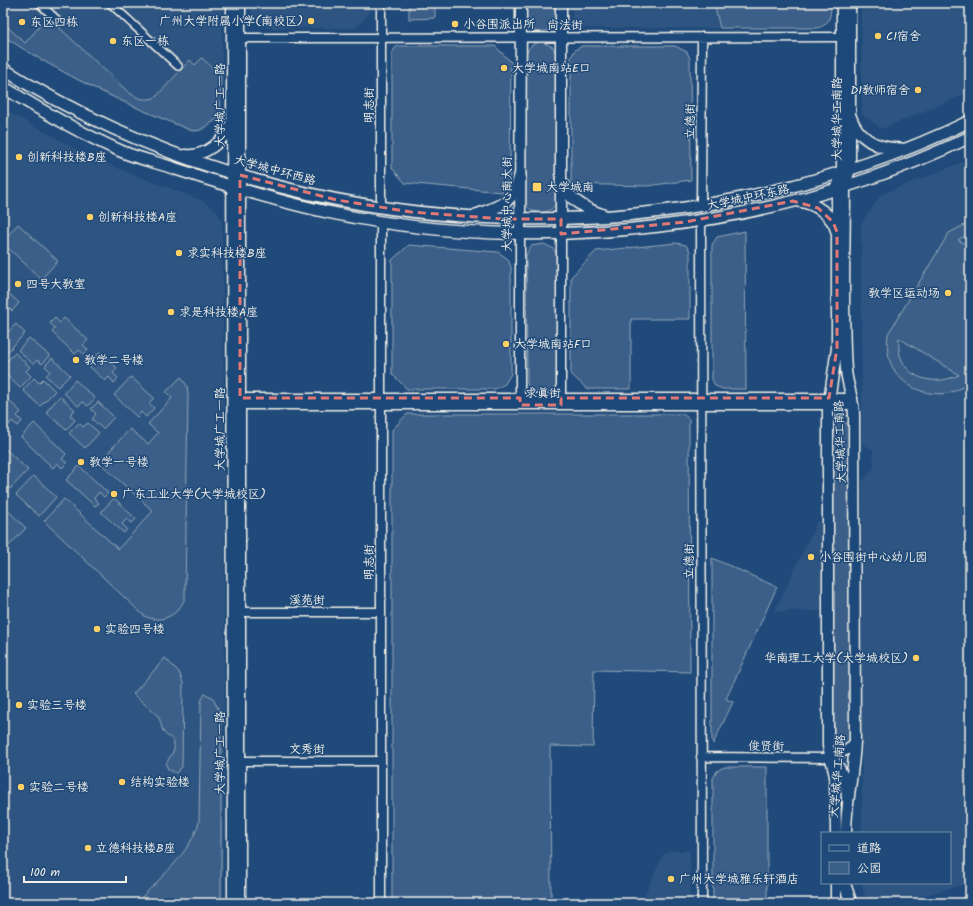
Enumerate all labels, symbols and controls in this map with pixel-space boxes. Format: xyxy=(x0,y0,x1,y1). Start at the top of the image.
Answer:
place label: 广州大学附属小学(南校区) xyxy=(159,12,303,31)
place label: 东区四栋 xyxy=(30,13,78,32)
place label: 小谷围派出所 xyxy=(463,15,536,34)
marker: 广州大学附属小学(南校区) xyxy=(306,16,316,26)
street label: 尚法街 xyxy=(547,16,583,35)
marker: 东区四栋 xyxy=(17,17,27,27)
marker: 小谷围派出所 xyxy=(450,19,460,29)
place label: C1宿舍 xyxy=(886,27,921,46)
marker: C1宿舍 xyxy=(873,31,883,41)
place label: 东区一栋 xyxy=(121,32,169,51)
marker: 东区一栋 xyxy=(108,36,118,46)
place label: 大学城南站E口 xyxy=(512,59,591,78)
street label: 大学城广工一路 xyxy=(211,63,230,147)
marker: 大学城南站E口 xyxy=(499,63,509,73)
street label: 大学城华工南路 xyxy=(828,77,847,161)
place label: D1教师宿舍 xyxy=(850,81,910,100)
marker: D1教师宿舍 xyxy=(913,85,923,95)
street label: 明志街 xyxy=(360,87,379,123)
street label: 立德街 xyxy=(681,103,700,139)
place label: 创新科技楼B座 xyxy=(27,148,107,167)
street label: 大学城中环西路 xyxy=(232,150,318,191)
marker: 创新科技楼B座 xyxy=(14,152,24,162)
street label: 大学城中心南大街 xyxy=(498,156,517,252)
place label: 大学城南 xyxy=(546,178,594,197)
street label: 大学城中环东路 xyxy=(705,179,791,216)
marker: 大学城南 xyxy=(531,181,543,193)
place label: 创新科技楼A座 xyxy=(98,208,177,227)
marker: 创新科技楼A座 xyxy=(85,212,95,222)
place label: 求实科技楼B座 xyxy=(187,244,267,263)
marker: 求实科技楼B座 xyxy=(174,248,184,258)
place label: 四号大教室 xyxy=(26,275,86,294)
marker: 四号大教室 xyxy=(13,279,23,289)
place label: 教学区运动场 xyxy=(868,284,940,303)
marker: 教学区运动场 xyxy=(943,288,953,298)
place label: 求是科技楼A座 xyxy=(179,303,258,322)
marker: 求是科技楼A座 xyxy=(166,307,176,317)
place label: 大学城南站F口 xyxy=(514,335,592,354)
marker: 大学城南站F口 xyxy=(501,339,511,349)
place label: 教学二号楼 xyxy=(84,351,144,370)
marker: 教学二号楼 xyxy=(71,355,81,365)
street label: 求真街 xyxy=(525,384,561,403)
street label: 大学城广工一路 xyxy=(211,387,230,471)
street label: 大学城华工南路 xyxy=(830,400,851,484)
place label: 教学一号楼 xyxy=(89,453,149,472)
marker: 教学一号楼 xyxy=(76,457,86,467)
place label: 广东工业大学(大学城校区) xyxy=(122,485,266,504)
marker: 广东工业大学(大学城校区) xyxy=(109,489,119,499)
street label: 立德街 xyxy=(680,543,699,579)
street label: 明志街 xyxy=(360,544,379,580)
place label: 小谷围街中心幼儿园 xyxy=(819,548,927,567)
marker: 小谷围街中心幼儿园 xyxy=(806,552,816,562)
street label: 溪苑街 xyxy=(289,591,325,610)
place label: 实验四号楼 xyxy=(105,620,165,639)
marker: 实验四号楼 xyxy=(92,624,102,634)
place label: 华南理工大学(大学城校区) xyxy=(764,649,908,668)
marker: 华南理工大学(大学城校区) xyxy=(911,653,921,663)
place label: 实验三号楼 xyxy=(27,696,87,715)
marker: 实验三号楼 xyxy=(14,700,24,710)
street label: 大学城广工一路 xyxy=(211,711,230,795)
street label: 大学城华工南路 xyxy=(824,733,851,819)
street label: 俊贤街 xyxy=(748,737,784,756)
street label: 文秀街 xyxy=(289,740,325,759)
place label: 结构实验楼 xyxy=(130,773,190,792)
marker: 结构实验楼 xyxy=(117,777,127,787)
place label: 实验二号楼 xyxy=(29,778,89,797)
marker: 实验二号楼 xyxy=(16,782,26,792)
legend xyxy=(821,832,951,884)
place label: 立德科技楼B座 xyxy=(96,839,176,858)
text: 道路 xyxy=(857,839,881,858)
marker: 立德科技楼B座 xyxy=(83,843,93,853)
scale bar xyxy=(24,858,126,884)
text: 公园 xyxy=(857,859,881,878)
text: 100 m xyxy=(30,863,61,882)
place label: 广州大学城雅乐轩酒店 xyxy=(679,870,799,889)
marker: 广州大学城雅乐轩酒店 xyxy=(666,874,676,884)

